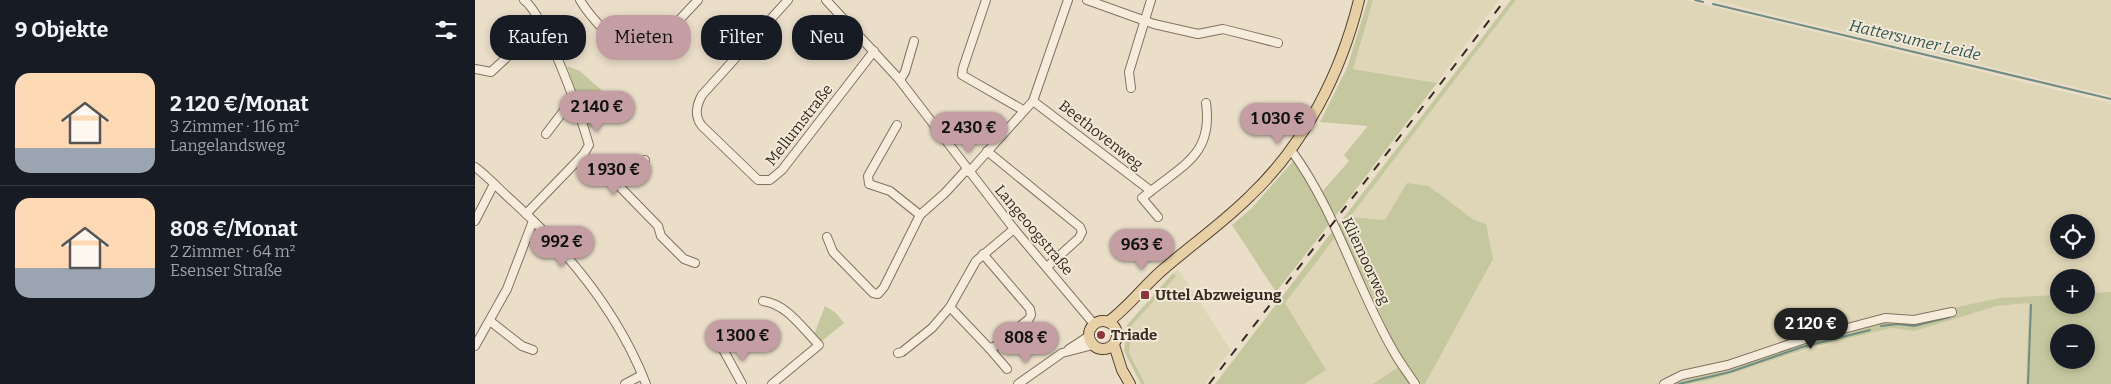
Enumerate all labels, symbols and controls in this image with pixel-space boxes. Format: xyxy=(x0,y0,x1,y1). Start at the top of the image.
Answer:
chip: Kaufen xyxy=(490,15,586,60)
chip: Mieten xyxy=(596,15,691,60)
chip: Filter xyxy=(701,15,782,60)
chip: Neu xyxy=(792,15,863,60)
icon: filters xyxy=(432,16,460,44)
water label: Hattersumer Leide xyxy=(1847,16,1983,64)
text: 9 Objekte xyxy=(15,17,108,43)
street label: Mellumstraße xyxy=(762,81,836,169)
pin: 2 140 € xyxy=(551,90,643,133)
text: 2 120 €/Monat xyxy=(170,91,309,117)
icon: home xyxy=(55,93,115,153)
street label: Beethovenweg xyxy=(1055,96,1147,174)
text: 2 140 € xyxy=(571,97,623,116)
pin: 1 030 € xyxy=(1232,102,1324,145)
text: 1 030 € xyxy=(1251,109,1305,128)
pin: 2 430 € xyxy=(923,112,1015,154)
text: 3 Zimmer · 116 m² xyxy=(170,117,299,136)
text: 2 430 € xyxy=(941,118,997,137)
text: Langelandsweg xyxy=(170,136,285,155)
pin: 1 930 € xyxy=(568,154,660,196)
text: 1 930 € xyxy=(588,160,640,179)
street label: Langeoogstraße xyxy=(991,181,1077,279)
street label: Kliemoorweg xyxy=(1338,214,1394,308)
map controls xyxy=(2050,214,2095,369)
button: locate xyxy=(2050,214,2095,259)
text: 808 €/Monat xyxy=(170,216,298,242)
icon: home xyxy=(55,218,115,278)
pin: 992 € xyxy=(527,226,597,268)
pin: 963 € xyxy=(1107,228,1177,271)
text: 992 € xyxy=(541,232,583,251)
text: 963 € xyxy=(1121,235,1163,254)
text: 2 Zimmer · 64 m² xyxy=(170,242,295,261)
text: Esenser Straße xyxy=(170,261,282,280)
button: + xyxy=(2050,269,2095,314)
place label: Uttel Abzweigung xyxy=(1155,286,1282,304)
marker: Uttel Abzweigung xyxy=(1139,289,1151,301)
pin: 2 120 € xyxy=(1765,308,1857,350)
text: 2 120 € xyxy=(1785,314,1837,333)
pin: 1 300 € xyxy=(697,320,789,362)
pin: 808 € xyxy=(991,322,1061,364)
button: − xyxy=(2050,324,2095,369)
text: 1 300 € xyxy=(716,326,770,345)
place label: Triade xyxy=(1111,326,1157,344)
text: 808 € xyxy=(1004,328,1048,347)
marker: Triade xyxy=(1095,329,1107,341)

